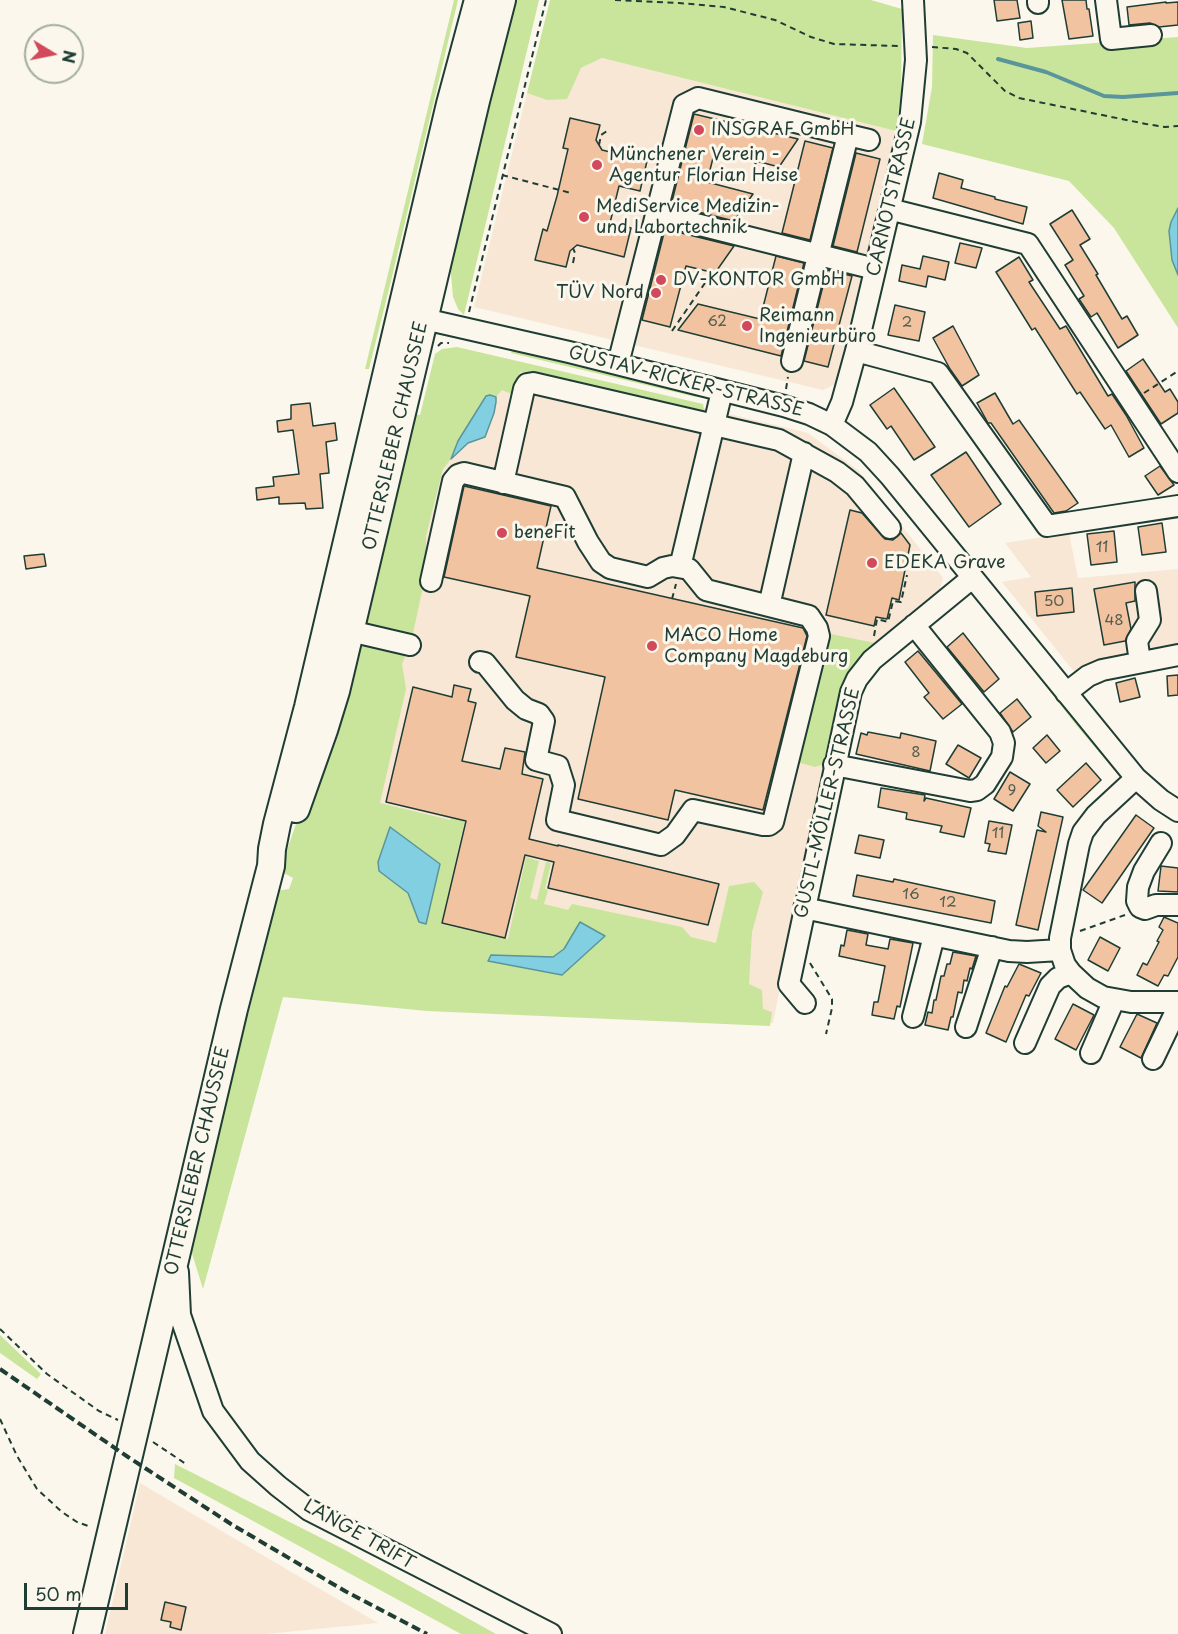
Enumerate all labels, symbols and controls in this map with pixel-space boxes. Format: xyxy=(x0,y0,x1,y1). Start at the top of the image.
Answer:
north arrow xyxy=(24,24,84,84)
text: N xyxy=(57,48,83,65)
street label: CARNOTSTRASSE xyxy=(863,116,921,278)
place label: INSGRAF GmbH xyxy=(711,119,854,141)
marker: INSGRAF GmbH xyxy=(692,123,706,137)
place label: Münchener Verein - Agentur Florian Heise xyxy=(609,144,798,186)
marker: Münchener Verein - Agentur Florian Heise xyxy=(590,158,604,172)
place label: MediService Medizin- und Labortechnik xyxy=(596,196,780,238)
marker: MediService Medizin- und Labortechnik xyxy=(577,210,591,224)
place label: DV-KONTOR GmbH xyxy=(673,269,845,291)
marker: DV-KONTOR GmbH xyxy=(654,273,668,287)
place label: TÜV Nord xyxy=(556,282,644,304)
marker: TÜV Nord xyxy=(649,286,663,300)
place label: Reimann Ingenieurbüro xyxy=(759,305,876,348)
house number: 62 xyxy=(707,313,727,331)
house number: 2 xyxy=(902,314,912,332)
street label: OTTERSLEBER CHAUSSEE xyxy=(359,319,433,553)
marker: Reimann Ingenieurbüro xyxy=(740,319,754,333)
street label: GUSTAV-RICKER-STRASSE xyxy=(566,342,806,422)
place label: beneFit xyxy=(514,522,576,544)
marker: beneFit xyxy=(495,526,509,540)
house number: 11 xyxy=(1096,539,1108,557)
place label: EDEKA Grave xyxy=(884,552,1006,574)
marker: EDEKA Grave xyxy=(865,556,879,570)
house number: 50 xyxy=(1044,593,1064,611)
house number: 48 xyxy=(1104,612,1124,630)
place label: MACO Home Company Magdeburg xyxy=(664,625,848,668)
marker: MACO Home Company Magdeburg xyxy=(645,639,659,653)
street label: GUSTL-MÖLLER-STRASSE xyxy=(791,685,865,921)
house number: 8 xyxy=(911,744,921,762)
house number: 9 xyxy=(1008,782,1016,800)
house number: 11 xyxy=(992,825,1004,843)
house number: 16 xyxy=(902,886,920,904)
house number: 12 xyxy=(939,894,957,912)
street label: OTTERSLEBER CHAUSSEE xyxy=(161,1044,235,1278)
street label: LANGE TRIFT xyxy=(300,1495,418,1575)
scale bar xyxy=(27,1571,130,1609)
text: 50 m xyxy=(35,1580,82,1607)

